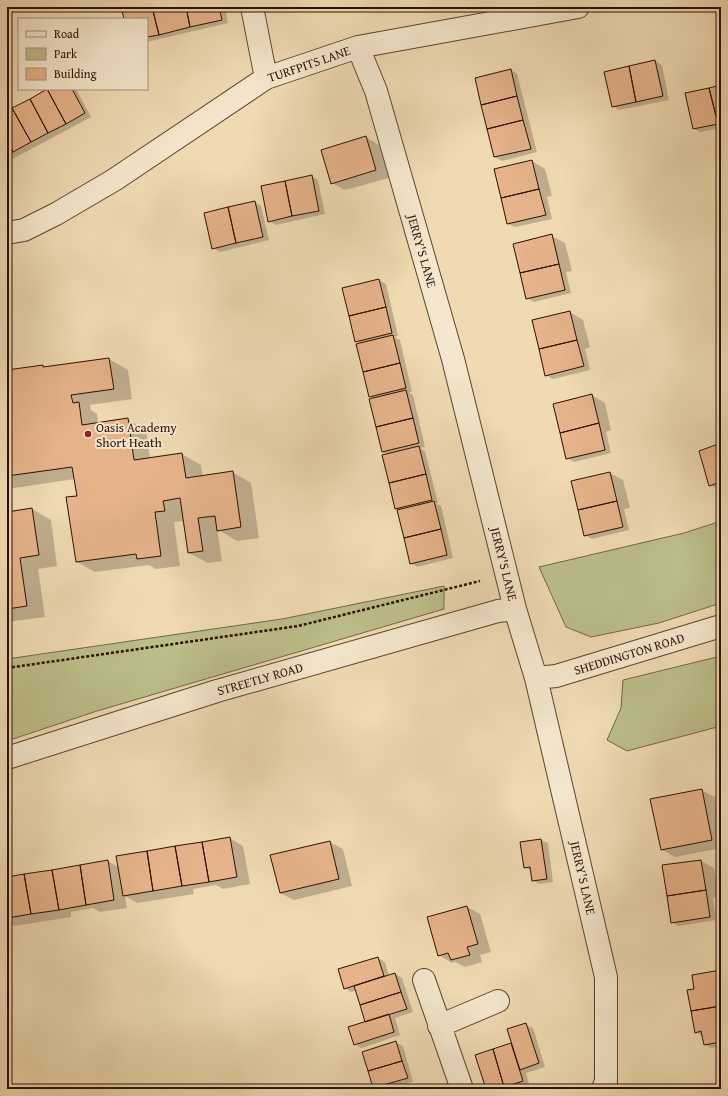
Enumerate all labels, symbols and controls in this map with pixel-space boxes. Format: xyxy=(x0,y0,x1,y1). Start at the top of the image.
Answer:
legend xyxy=(18,18,148,90)
text: Road xyxy=(54,25,80,42)
street label: TURFPITS LANE xyxy=(265,41,353,87)
text: Park xyxy=(54,45,78,62)
text: Building xyxy=(54,65,97,82)
street label: JERRY'S LANE xyxy=(402,210,442,290)
place label: Oasis Academy Short Heath xyxy=(96,418,177,452)
marker: Oasis Academy Short Heath xyxy=(83,429,93,439)
street label: JERRY'S LANE xyxy=(485,523,522,603)
street label: SHEDDINGTON ROAD xyxy=(571,628,687,680)
street label: STREETLY ROAD xyxy=(215,658,305,700)
street label: JERRY'S LANE xyxy=(565,837,601,917)

